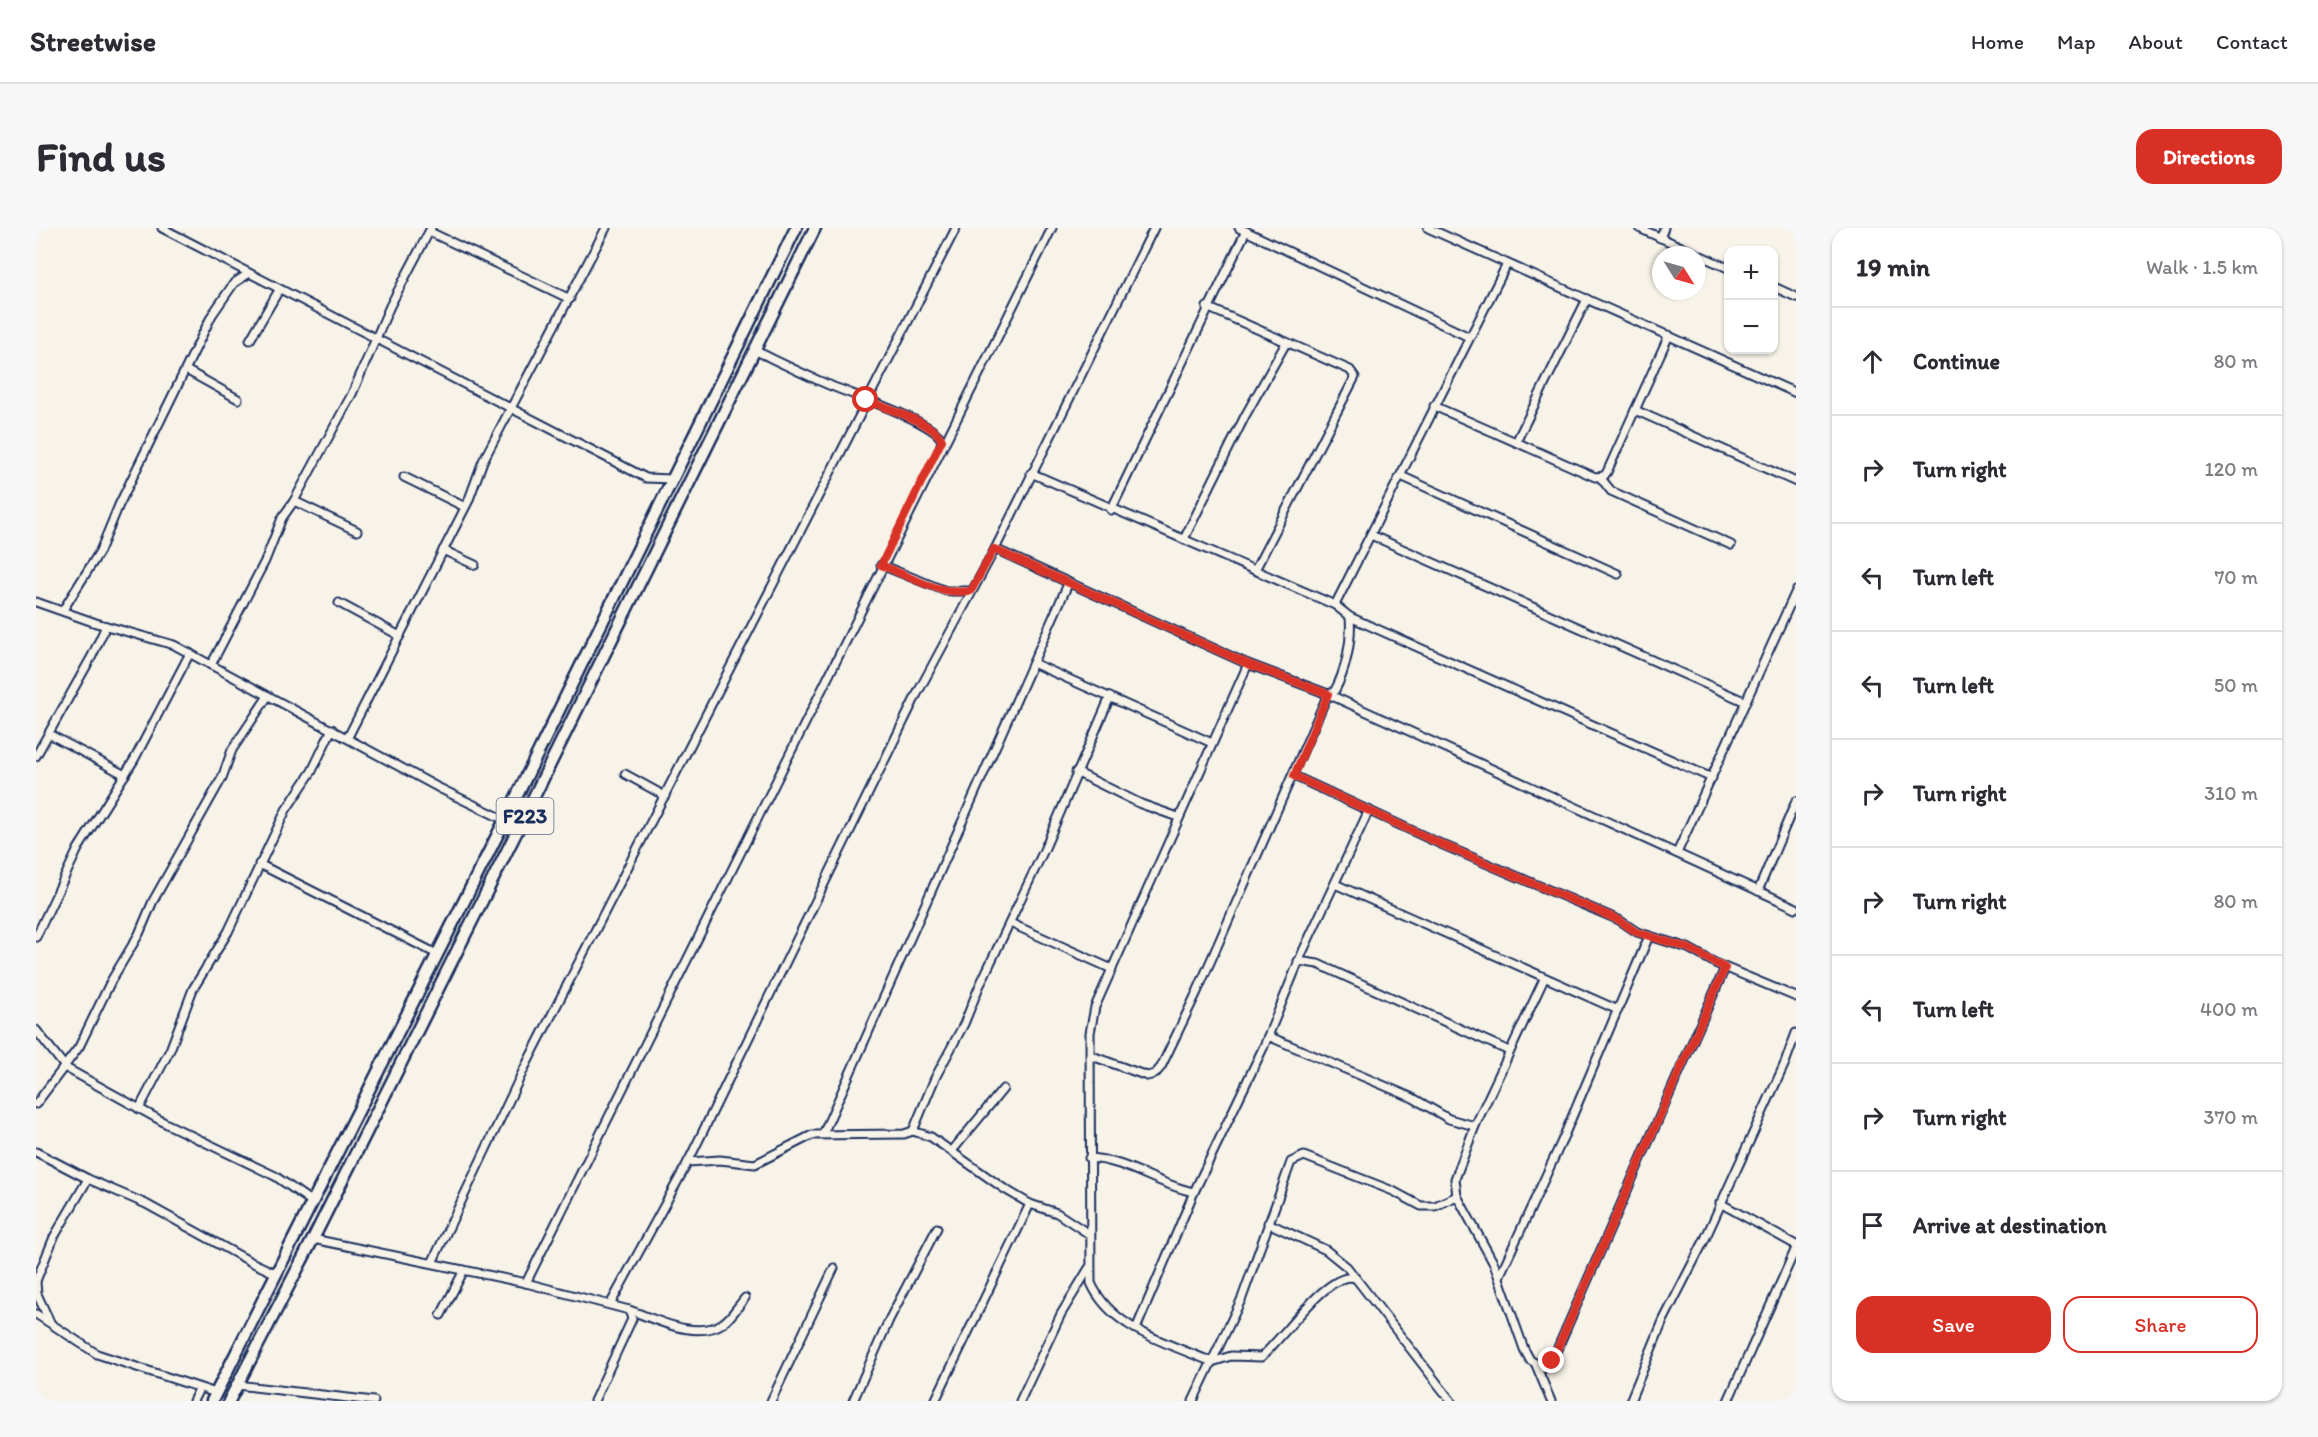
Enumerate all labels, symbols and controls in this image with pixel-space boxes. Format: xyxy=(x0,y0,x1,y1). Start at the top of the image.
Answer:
text: Streetwise xyxy=(30,24,156,58)
text: Home xyxy=(1971,29,2024,54)
text: Map xyxy=(2057,29,2096,54)
text: About xyxy=(2129,29,2183,54)
text: Contact xyxy=(2216,29,2288,54)
button: Directions xyxy=(2136,129,2282,184)
text: Find us xyxy=(36,131,166,182)
north arrow xyxy=(1652,246,1706,300)
map controls xyxy=(1724,246,1778,354)
button: + xyxy=(1724,246,1778,300)
text: 19 min xyxy=(1856,251,1930,283)
text: Walk · 1.5 km xyxy=(2146,255,2258,279)
button: − xyxy=(1724,300,1778,354)
icon: ahead xyxy=(1856,345,1889,378)
text: Continue xyxy=(1913,348,2000,375)
text: 80 m xyxy=(2213,349,2258,373)
route start xyxy=(852,386,878,412)
icon: right xyxy=(1856,453,1889,486)
text: Turn right xyxy=(1913,456,2007,483)
text: 120 m xyxy=(2205,457,2258,481)
icon: left xyxy=(1856,561,1889,594)
text: Turn left xyxy=(1913,564,1994,591)
text: 70 m xyxy=(2214,565,2258,589)
icon: left xyxy=(1856,669,1889,702)
text: Turn left xyxy=(1913,672,1994,699)
text: 50 m xyxy=(2214,673,2258,697)
icon: right xyxy=(1856,777,1889,810)
text: Turn right xyxy=(1913,780,2007,807)
text: 310 m xyxy=(2204,781,2258,805)
road number: F223 xyxy=(496,798,554,834)
icon: right xyxy=(1856,885,1889,918)
text: Turn right xyxy=(1913,888,2007,915)
text: 80 m xyxy=(2213,889,2258,913)
icon: left xyxy=(1856,993,1889,1026)
text: Turn left xyxy=(1913,996,1994,1023)
text: 400 m xyxy=(2200,997,2258,1021)
icon: right xyxy=(1856,1101,1889,1134)
text: Turn right xyxy=(1913,1104,2007,1131)
text: 370 m xyxy=(2204,1105,2258,1129)
icon: arrive xyxy=(1856,1209,1889,1242)
text: Arrive at destination xyxy=(1913,1212,2107,1239)
button: Save xyxy=(1856,1296,2051,1353)
button: Share xyxy=(2063,1296,2258,1353)
route end xyxy=(1538,1347,1564,1373)

